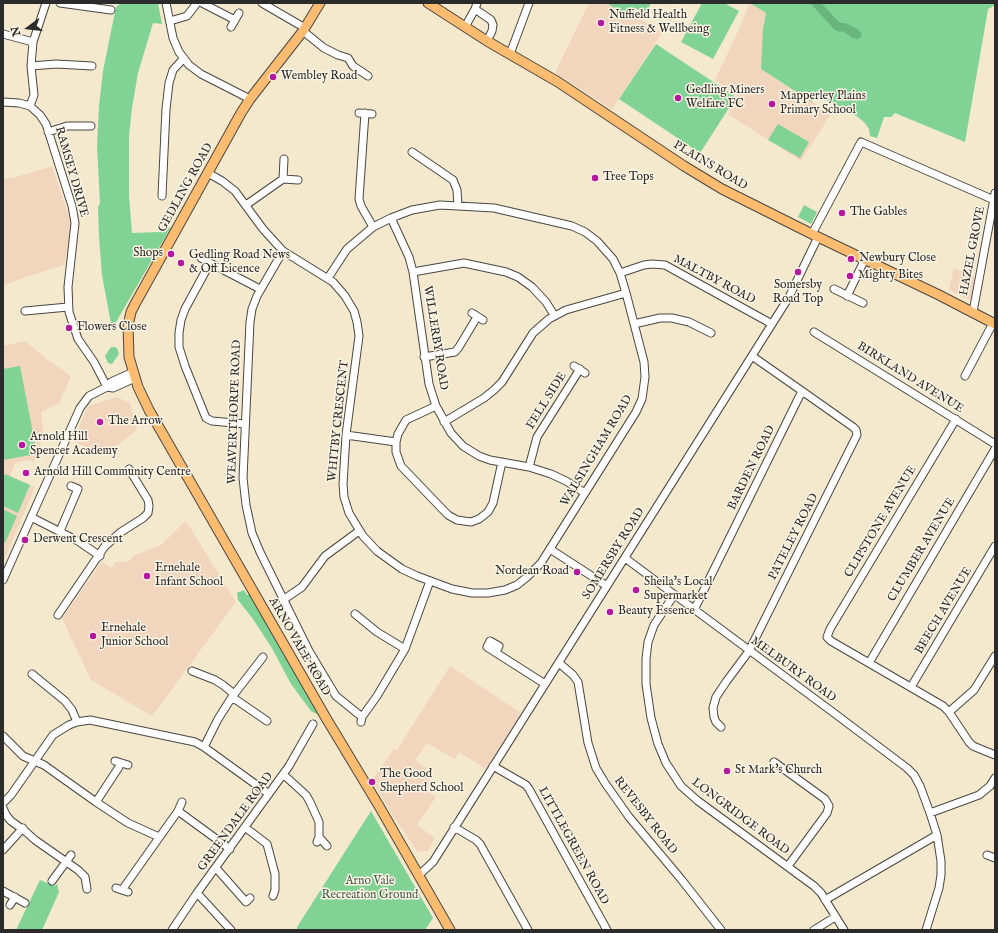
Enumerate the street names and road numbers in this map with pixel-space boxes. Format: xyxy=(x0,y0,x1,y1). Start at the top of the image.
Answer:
street label: RAMSEY DRIVE xyxy=(51,125,91,219)
street label: PLAINS ROAD xyxy=(670,138,750,194)
street label: GEDLING ROAD xyxy=(156,141,216,235)
street label: HAZEL GROVE xyxy=(957,205,989,297)
street label: MALTBY ROAD xyxy=(670,252,758,308)
street label: WILLERBY ROAD xyxy=(420,285,450,391)
street label: BIRKLAND AVENUE xyxy=(854,339,966,417)
street label: WEAVERTHORPE ROAD xyxy=(225,340,245,484)
street label: WHITBY CRESCENT xyxy=(325,359,353,483)
street label: FELL SIDE xyxy=(524,370,570,432)
street label: WALSINGHAM ROAD xyxy=(558,393,636,509)
street label: BARDEN ROAD xyxy=(725,423,779,513)
street label: CLIPSTONE AVENUE xyxy=(842,464,920,580)
street label: PATELEY ROAD xyxy=(766,491,822,583)
street label: CLUMBER AVENUE xyxy=(885,495,959,605)
street label: SOMERSBY ROAD xyxy=(580,505,648,603)
street label: BEECH AVENUE xyxy=(912,565,976,657)
street label: ARNO VALE ROAD xyxy=(265,595,333,699)
street label: MELBURY ROAD xyxy=(747,634,839,706)
street label: GREENDALE ROAD xyxy=(195,770,277,874)
street label: REVESBY ROAD xyxy=(610,774,680,858)
street label: LONGRIDGE ROAD xyxy=(688,776,792,858)
street label: LITTLEGREEN ROAD xyxy=(535,784,611,908)

